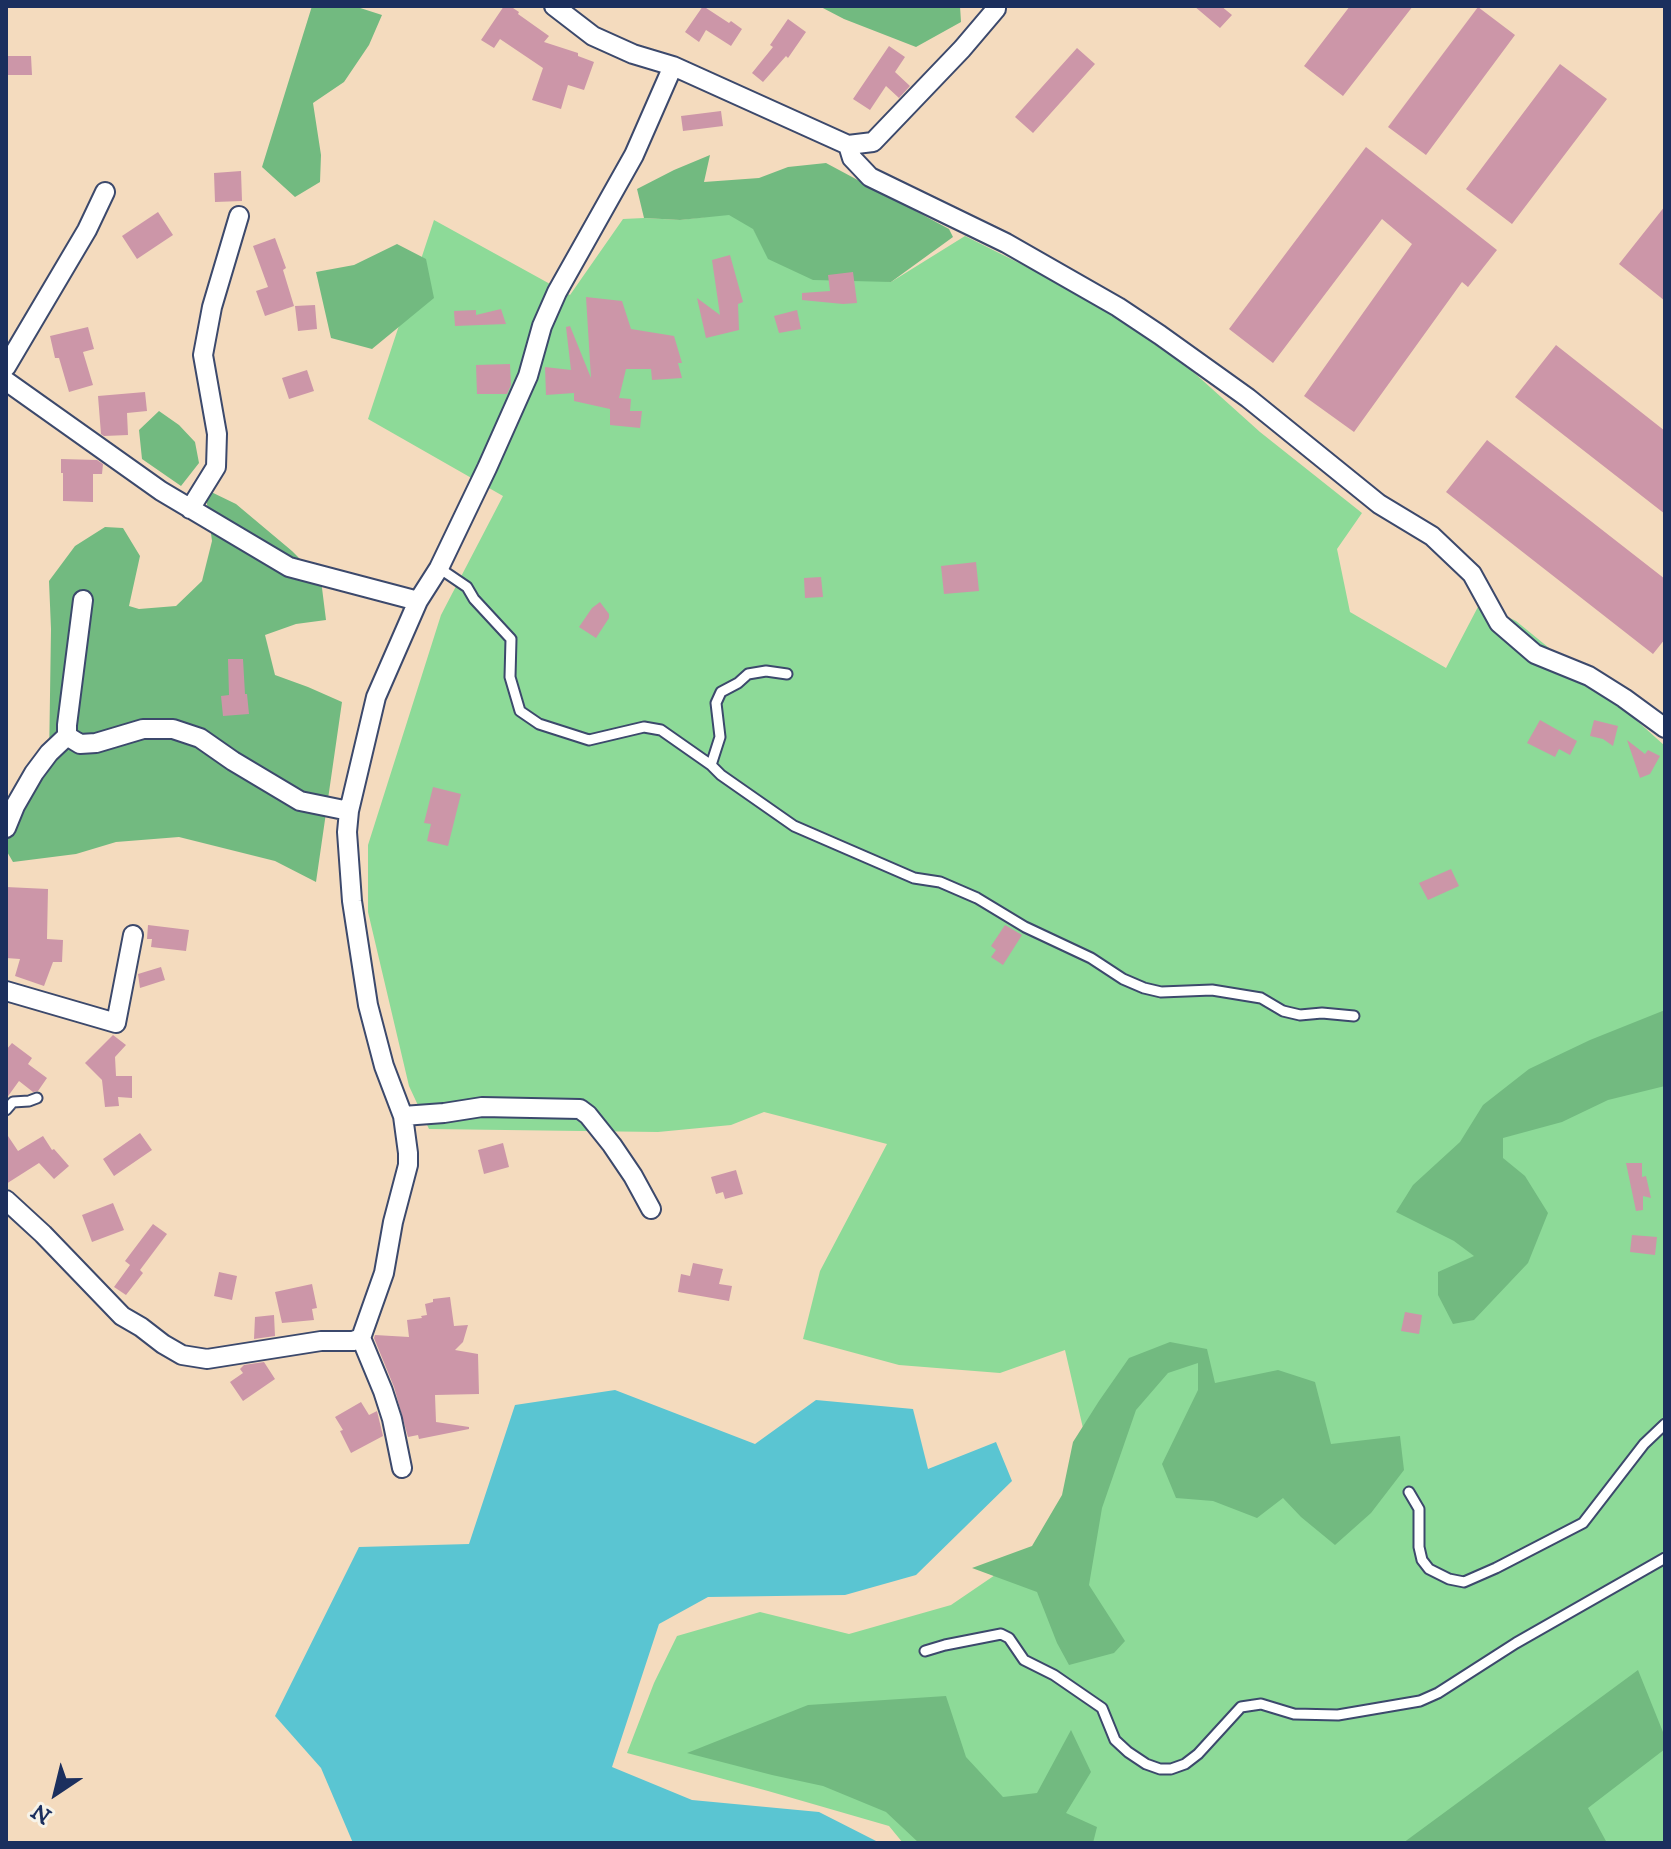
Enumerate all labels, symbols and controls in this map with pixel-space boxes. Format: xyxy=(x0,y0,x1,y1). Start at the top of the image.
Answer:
north arrow xyxy=(16,1753,96,1833)
text: N xyxy=(27,1797,57,1829)

